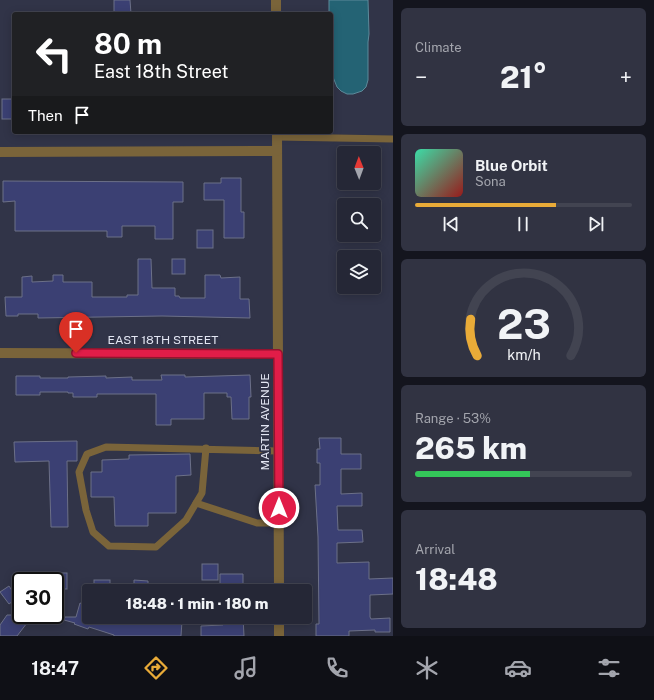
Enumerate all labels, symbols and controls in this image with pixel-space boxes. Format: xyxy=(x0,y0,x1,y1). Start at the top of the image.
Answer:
text: 80 m xyxy=(94,27,162,60)
icon: left xyxy=(28,28,80,80)
text: Climate xyxy=(415,40,462,55)
text: 21° xyxy=(500,59,547,95)
text: East 18th Street xyxy=(94,61,229,82)
text: − xyxy=(415,64,427,90)
text: + xyxy=(620,64,632,90)
icon: arrive xyxy=(71,104,93,126)
text: Then xyxy=(28,107,63,124)
north arrow xyxy=(337,146,381,190)
map controls xyxy=(337,146,381,294)
text: Blue Orbit xyxy=(475,157,548,174)
text: Sona xyxy=(475,174,506,189)
button: search xyxy=(337,198,381,242)
icon: previous xyxy=(440,213,462,235)
icon: pause xyxy=(512,213,534,235)
icon: next xyxy=(585,213,607,235)
button: layers xyxy=(337,250,381,294)
text: 23 xyxy=(496,299,551,348)
pin xyxy=(59,312,93,353)
icon: arrive xyxy=(65,318,87,340)
street label: EAST 18TH STREET xyxy=(108,333,218,347)
text: km/h xyxy=(507,346,540,363)
street label: MARTIN AVENUE xyxy=(258,373,272,471)
text: Range · 53% xyxy=(415,411,491,426)
text: 265 km xyxy=(415,430,527,466)
position arrow xyxy=(258,487,300,529)
text: Arrival xyxy=(415,542,455,557)
text: 18:48 xyxy=(415,561,498,597)
speed limit sign: 30 xyxy=(12,572,64,624)
text: 18:48 · 1 min · 180 m xyxy=(126,595,268,612)
icon: directions xyxy=(142,654,170,682)
icon: music xyxy=(232,654,260,682)
icon: phone xyxy=(323,654,351,682)
icon: climate xyxy=(413,654,441,682)
icon: car xyxy=(504,654,532,682)
icon: filters xyxy=(595,654,623,682)
text: 18:47 xyxy=(31,658,79,679)

